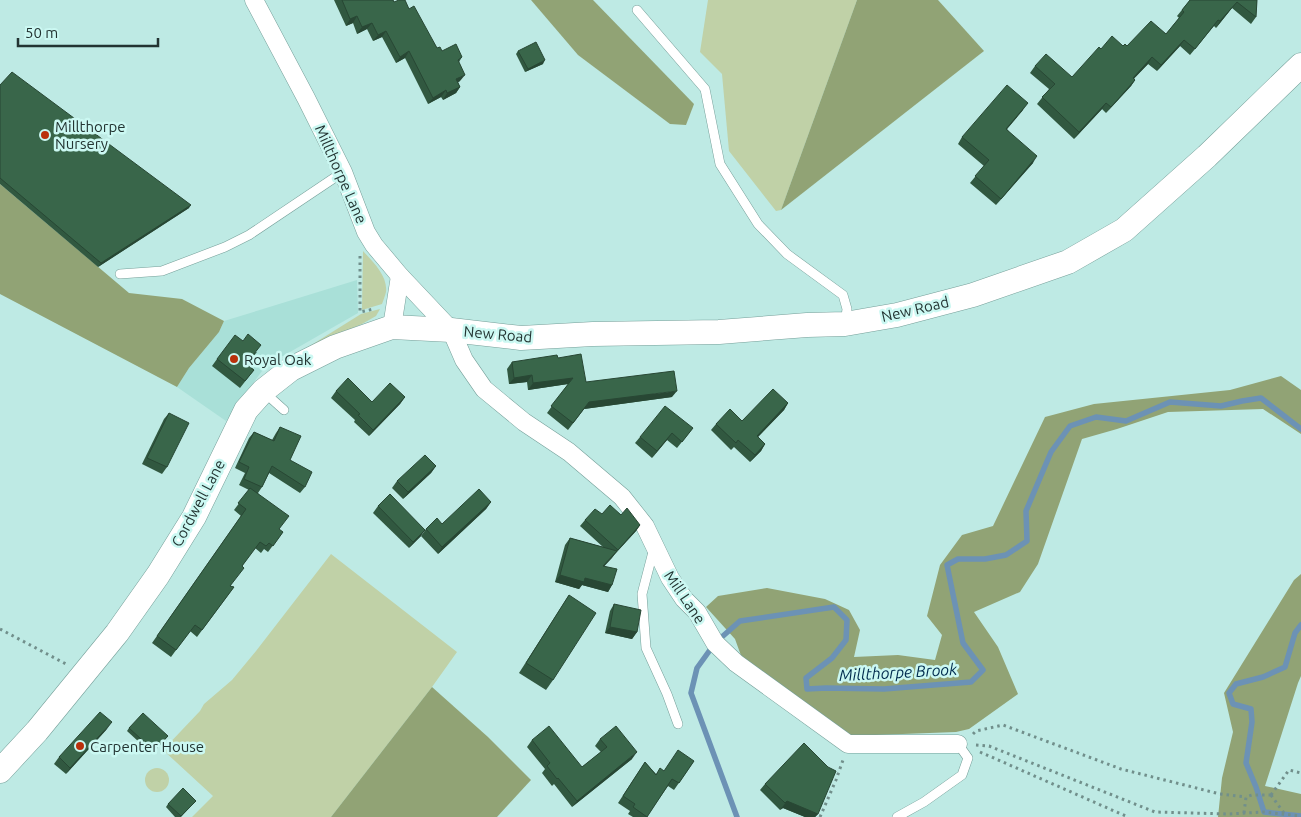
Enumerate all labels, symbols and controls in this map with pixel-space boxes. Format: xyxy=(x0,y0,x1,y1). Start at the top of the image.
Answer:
scale bar xyxy=(18,15,158,47)
text: 50 m xyxy=(25,24,58,41)
place label: Millthorpe Nursery xyxy=(55,118,126,152)
street label: Millthorpe Lane xyxy=(312,122,370,226)
marker: Millthorpe Nursery xyxy=(39,129,51,141)
street label: New Road xyxy=(880,293,950,325)
street label: New Road xyxy=(463,323,533,345)
place label: Royal Oak xyxy=(244,351,312,368)
marker: Royal Oak xyxy=(228,353,240,365)
street label: Cordwell Lane xyxy=(168,457,228,549)
street label: Mill Lane xyxy=(661,567,709,627)
water label: Millthorpe Brook xyxy=(838,660,958,684)
place label: Carpenter House xyxy=(90,738,204,755)
marker: Carpenter House xyxy=(74,740,86,752)

